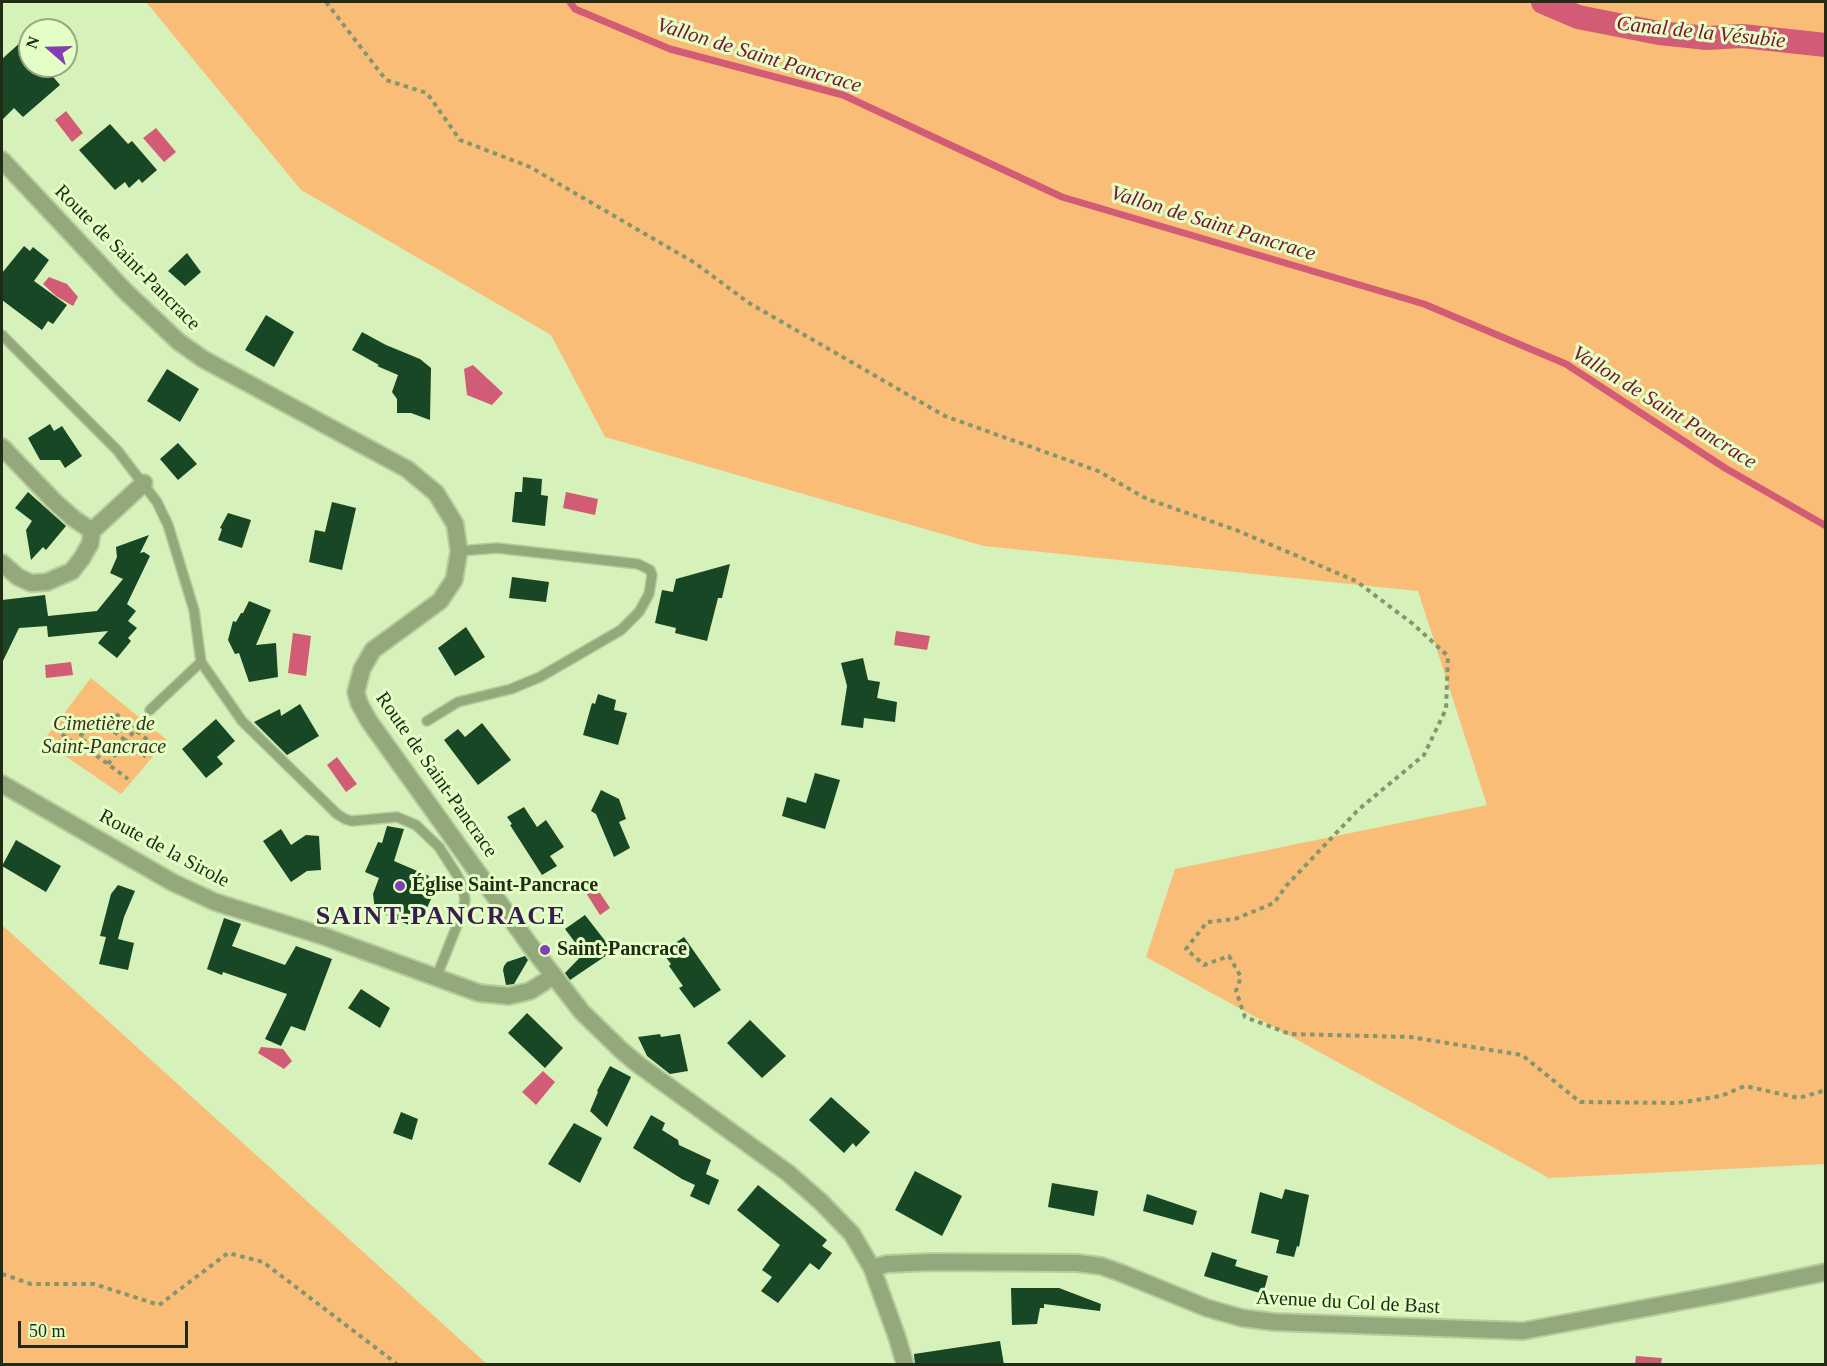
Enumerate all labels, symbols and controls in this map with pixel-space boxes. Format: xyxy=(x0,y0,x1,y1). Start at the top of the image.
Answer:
water label: Canal de la Vésubie xyxy=(1615,12,1787,54)
water label: Vallon de Saint Pancrace xyxy=(654,13,864,99)
north arrow xyxy=(18,18,78,78)
text: N xyxy=(23,34,42,51)
street label: Route de Saint-Pancrace xyxy=(49,180,205,336)
water label: Vallon de Saint Pancrace xyxy=(1108,181,1318,267)
water label: Vallon de Saint Pancrace xyxy=(1567,341,1761,475)
street label: Route de Saint-Pancrace xyxy=(370,688,502,862)
park label: Cimetière de Saint-Pancrace xyxy=(42,713,166,760)
street label: Route de la Sirole xyxy=(95,805,233,893)
place label: Église Saint-Pancrace xyxy=(412,874,598,898)
marker: Église Saint-Pancrace xyxy=(393,879,407,893)
district label: SAINT-PANCRACE xyxy=(316,901,566,933)
place label: Saint-Pancrace xyxy=(557,938,687,962)
marker: Saint-Pancrace xyxy=(538,943,552,957)
street label: Avenue du Col de Bast xyxy=(1255,1286,1441,1320)
scale bar xyxy=(21,1309,190,1347)
text: 50 m xyxy=(29,1321,66,1341)

